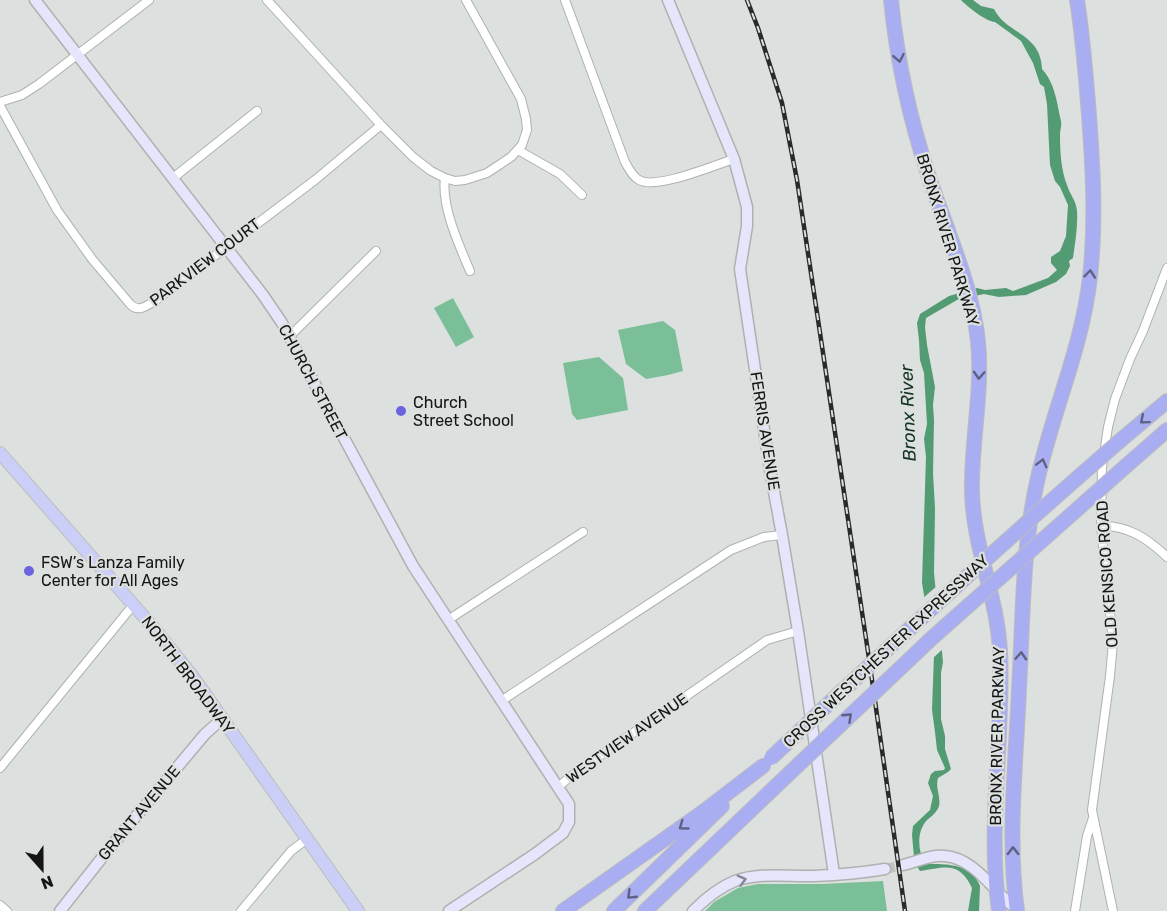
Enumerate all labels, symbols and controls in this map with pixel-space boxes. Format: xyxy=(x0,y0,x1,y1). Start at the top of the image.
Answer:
one-way arrow xyxy=(892,53,905,63)
street label: BRONX RIVER PARKWAY xyxy=(913,151,983,329)
street label: PARKVIEW COURT xyxy=(146,214,264,310)
one-way arrow xyxy=(1083,270,1096,279)
street label: CHURCH STREET xyxy=(275,321,351,443)
water label: Bronx River xyxy=(895,363,921,462)
street label: FERRIS AVENUE xyxy=(746,370,784,492)
one-way arrow xyxy=(972,371,985,380)
place label: Church Street School xyxy=(413,393,514,430)
marker: Church Street School xyxy=(394,404,408,418)
one-way arrow xyxy=(1140,413,1151,424)
one-way arrow xyxy=(1034,458,1047,468)
street label: OLD KENSICO ROAD xyxy=(1092,500,1122,648)
street label: CROSS WESTCHESTER EXPRESSWAY xyxy=(779,551,993,751)
place label: FSW’s Lanza Family Center for All Ages xyxy=(41,553,185,590)
marker: FSW’s Lanza Family Center for All Ages xyxy=(22,564,36,578)
street label: NORTH BROADWAY xyxy=(137,612,239,738)
street label: BRONX RIVER PARKWAY xyxy=(986,646,1008,826)
one-way arrow xyxy=(1014,652,1027,661)
street label: WESTVIEW AVENUE xyxy=(562,689,692,787)
one-way arrow xyxy=(841,713,851,724)
street label: GRANT AVENUE xyxy=(94,762,184,864)
one-way arrow xyxy=(678,819,689,830)
north arrow xyxy=(12,839,72,899)
one-way arrow xyxy=(1006,846,1019,855)
text: N xyxy=(38,872,56,893)
one-way arrow xyxy=(736,875,747,887)
one-way arrow xyxy=(628,887,639,898)

